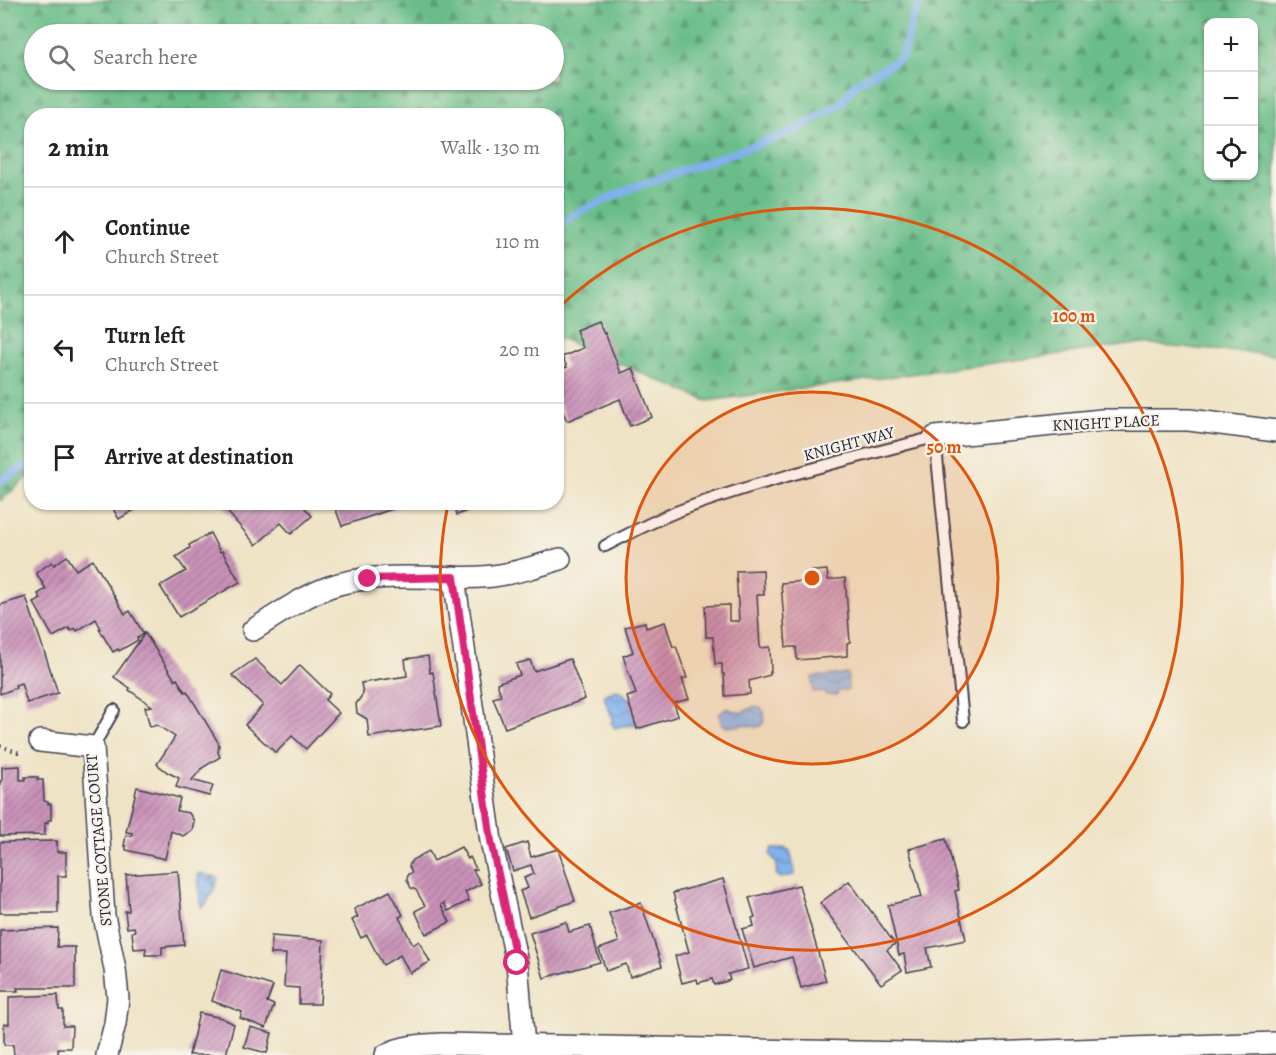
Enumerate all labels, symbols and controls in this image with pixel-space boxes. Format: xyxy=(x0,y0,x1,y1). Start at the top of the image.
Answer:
map controls xyxy=(1204,18,1258,180)
button: + xyxy=(1204,18,1258,72)
search box xyxy=(24,24,564,90)
icon: search xyxy=(45,41,78,74)
text: Search here xyxy=(93,42,198,72)
button: − xyxy=(1204,72,1258,126)
button: locate xyxy=(1204,126,1258,180)
text: 2 min xyxy=(48,130,109,165)
text: Walk · 130 m xyxy=(441,134,540,161)
text: Continue xyxy=(105,213,190,243)
icon: ahead xyxy=(48,225,81,258)
text: 110 m xyxy=(495,228,540,255)
text: Church Street xyxy=(105,243,219,270)
text: 100 m xyxy=(1053,304,1095,328)
text: Turn left xyxy=(105,321,185,351)
icon: left xyxy=(48,333,81,366)
text: 20 m xyxy=(499,336,540,363)
text: Church Street xyxy=(105,351,219,378)
street label: KNIGHT PLACE xyxy=(1052,409,1160,437)
street label: KNIGHT WAY xyxy=(801,421,897,467)
text: 50 m xyxy=(927,435,961,459)
icon: arrive xyxy=(48,441,81,474)
text: Arrive at destination xyxy=(105,442,294,472)
route end xyxy=(354,565,380,591)
centre of rings xyxy=(802,568,822,588)
street label: STONE COTTAGE COURT xyxy=(80,753,117,927)
route start xyxy=(503,949,529,975)

